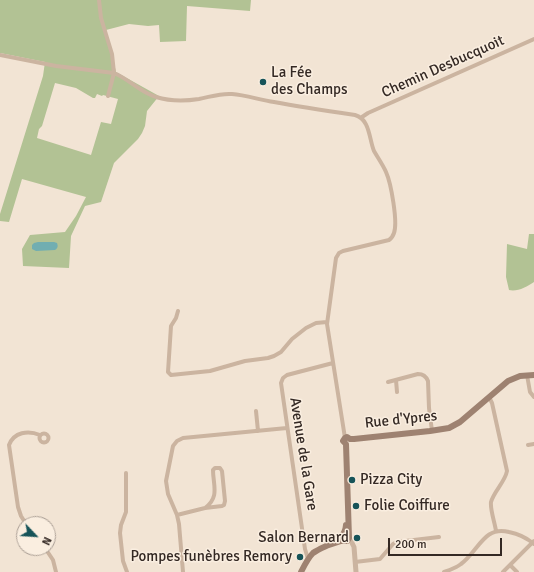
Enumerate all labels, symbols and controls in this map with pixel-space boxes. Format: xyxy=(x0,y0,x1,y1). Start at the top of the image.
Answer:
street label: Chemin Desbucquoit xyxy=(379,32,507,102)
place label: La Fée des Champs xyxy=(271,64,348,99)
marker: La Fée des Champs xyxy=(258,77,268,87)
street label: Avenue de la Gare xyxy=(285,396,321,512)
street label: Rue d'Ypres xyxy=(364,407,438,433)
place label: Pizza City xyxy=(360,471,422,489)
marker: Pizza City xyxy=(347,475,357,485)
place label: Folie Coiffure xyxy=(364,497,450,515)
marker: Folie Coiffure xyxy=(351,501,361,511)
north arrow xyxy=(16,516,56,556)
place label: Salon Bernard xyxy=(258,529,349,547)
scale bar xyxy=(390,530,504,556)
marker: Salon Bernard xyxy=(352,533,362,543)
text: N xyxy=(39,535,54,547)
text: 200 m xyxy=(395,537,427,552)
place label: Pompes funèbres Remory xyxy=(130,548,292,566)
marker: Pompes funèbres Remory xyxy=(295,552,305,562)

